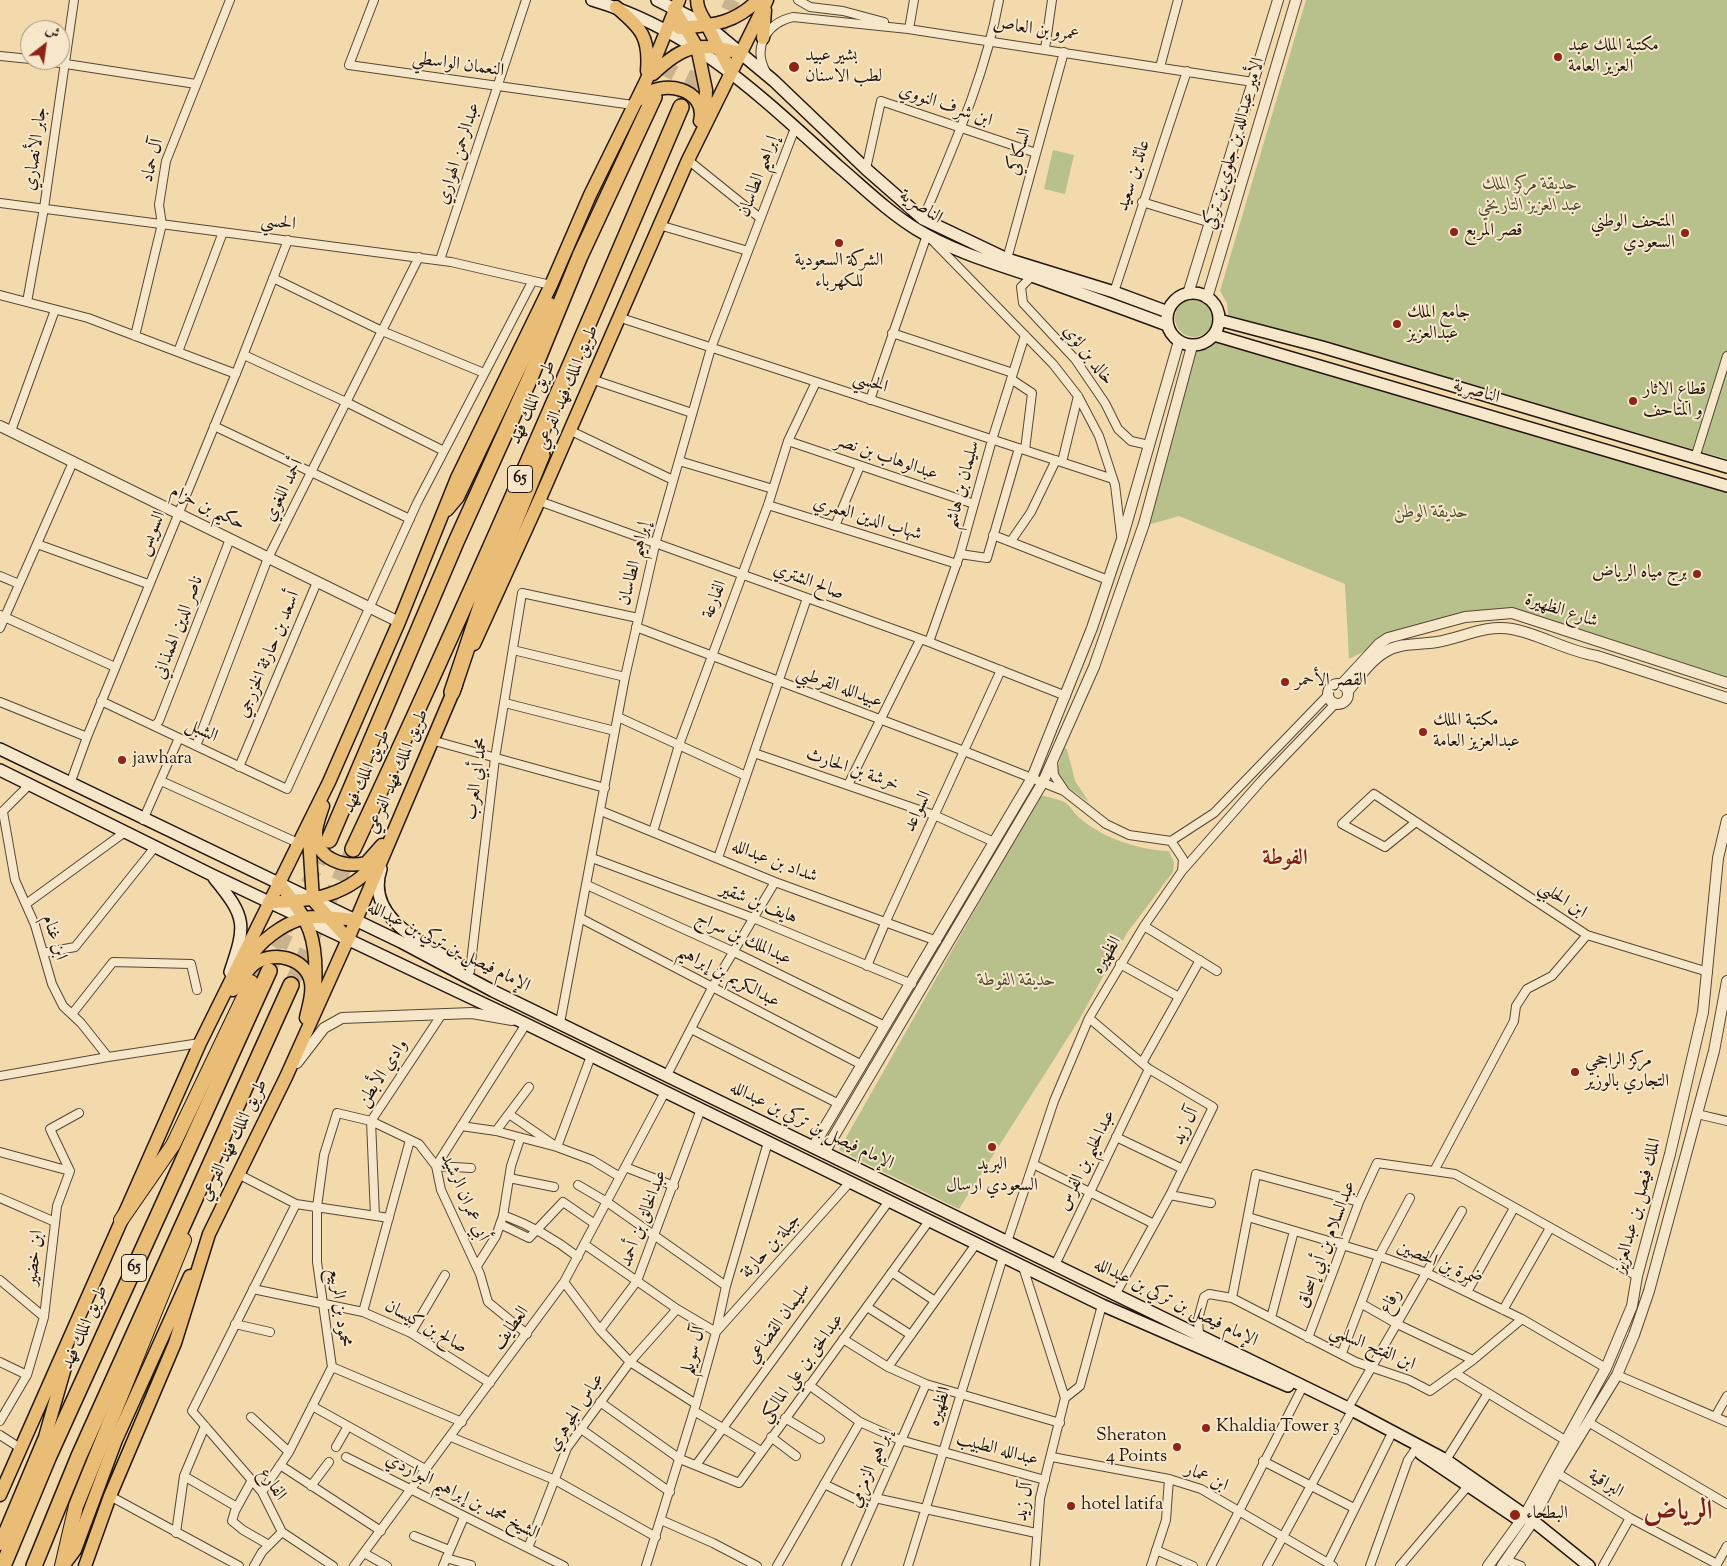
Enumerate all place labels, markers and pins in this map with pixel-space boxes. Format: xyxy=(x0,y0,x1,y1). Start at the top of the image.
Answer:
place label: مكتبة الملك عبد العزيز العامة xyxy=(1568,36,1659,78)
place label: بشير عبيد لطب الاسنان xyxy=(805,46,882,88)
marker: مكتبة الملك عبد العزيز العامة xyxy=(1552,51,1564,63)
marker: بشير عبيد لطب الاسنان xyxy=(787,60,801,74)
place label: المتحف الوطني السعودي xyxy=(1591,212,1675,254)
place label: قصر المربع xyxy=(1464,221,1523,243)
marker: قصر المربع xyxy=(1448,226,1460,238)
marker: المتحف الوطني السعودي xyxy=(1679,227,1691,239)
marker: الشركة السعودية للكهرباء xyxy=(833,237,845,249)
place label: الشركة السعودية للكهرباء xyxy=(794,251,884,294)
place label: جامع الملك عبدالعزيز xyxy=(1407,303,1470,346)
marker: جامع الملك عبدالعزيز xyxy=(1391,318,1403,330)
place label: قطاع الاثار و المتاحف xyxy=(1643,380,1706,422)
marker: قطاع الاثار و المتاحف xyxy=(1627,395,1639,407)
place label: برج مياه الرياض xyxy=(1592,563,1687,585)
marker: برج مياه الرياض xyxy=(1691,568,1703,580)
place label: القصر الأحمر xyxy=(1295,671,1367,693)
marker: القصر الأحمر xyxy=(1279,676,1291,688)
place label: مكتبة الملك عبدالعزيز العامة xyxy=(1433,711,1520,754)
marker: مكتبة الملك عبدالعزيز العامة xyxy=(1417,726,1429,738)
place label: jawhara xyxy=(132,749,192,771)
marker: jawhara xyxy=(116,754,128,766)
place label: مركز الراجحي التجاري بالوزير xyxy=(1585,1051,1669,1094)
marker: مركز الراجحي التجاري بالوزير xyxy=(1569,1066,1581,1078)
marker: البريد السعودي ارسال xyxy=(986,1141,998,1153)
place label: البريد السعودي ارسال xyxy=(946,1155,1038,1198)
place label: Khaldia Tower 3 xyxy=(1216,1417,1340,1439)
marker: Khaldia Tower 3 xyxy=(1200,1422,1212,1434)
place label: Sheraton 4 Points xyxy=(1096,1426,1167,1468)
marker: Sheraton 4 Points xyxy=(1171,1441,1183,1453)
place label: hotel latifa xyxy=(1081,1495,1163,1517)
marker: hotel latifa xyxy=(1065,1500,1077,1512)
place label: البطحاء xyxy=(1526,1504,1568,1526)
marker: البطحاء xyxy=(1508,1508,1522,1522)

